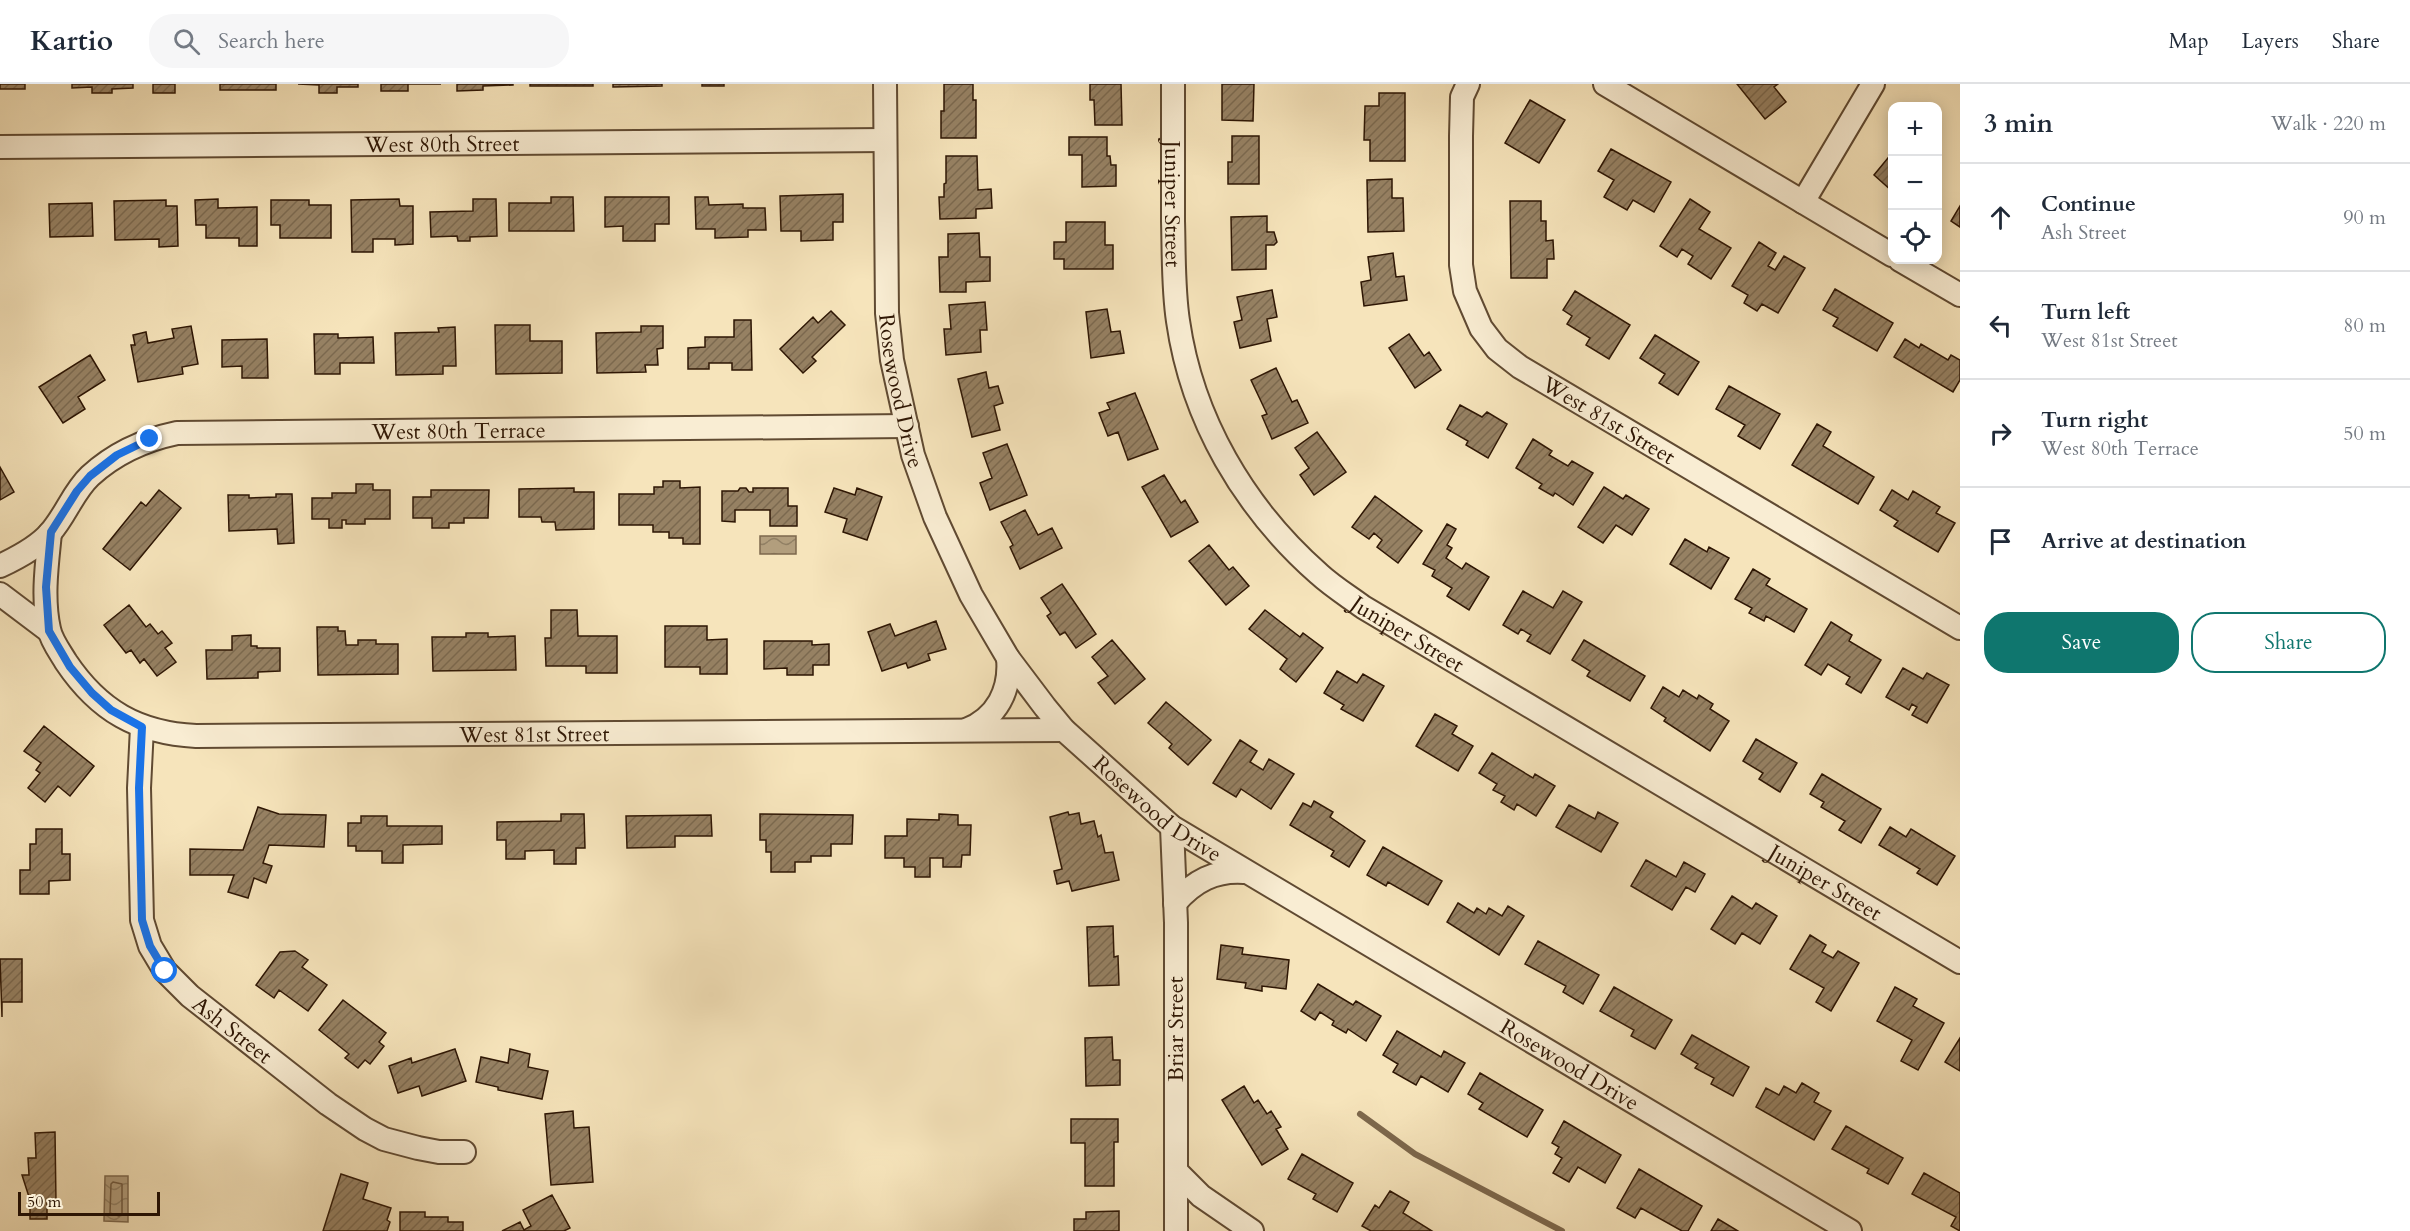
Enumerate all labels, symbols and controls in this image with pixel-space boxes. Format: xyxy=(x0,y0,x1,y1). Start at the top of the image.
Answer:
search box xyxy=(149,14,569,68)
text: Kartio xyxy=(30,22,113,60)
icon: search xyxy=(170,25,203,58)
text: Search here xyxy=(218,26,325,56)
text: Map xyxy=(2169,27,2209,56)
text: Layers xyxy=(2242,27,2299,56)
text: Share xyxy=(2332,27,2380,56)
map controls xyxy=(1888,102,1942,264)
button: + xyxy=(1888,102,1942,156)
text: 3 min xyxy=(1984,106,2053,141)
text: Walk · 220 m xyxy=(2271,110,2386,137)
street label: West 80th Street xyxy=(363,129,520,160)
street label: Juniper Street xyxy=(1157,138,1188,268)
button: − xyxy=(1888,156,1942,210)
text: Continue xyxy=(2041,189,2136,219)
icon: ahead xyxy=(1984,201,2017,234)
text: 90 m xyxy=(2343,204,2386,231)
button: locate xyxy=(1888,210,1942,264)
text: Ash Street xyxy=(2041,219,2126,246)
text: Turn left xyxy=(2041,297,2130,327)
icon: left xyxy=(1984,309,2017,342)
street label: Rosewood Drive xyxy=(871,312,930,472)
text: 80 m xyxy=(2343,312,2386,339)
text: West 81st Street xyxy=(2041,327,2178,354)
street label: West 81st Street xyxy=(1535,369,1681,472)
text: Turn right xyxy=(2041,405,2148,435)
street label: West 80th Terrace xyxy=(371,415,546,447)
icon: right xyxy=(1984,417,2017,450)
text: 50 m xyxy=(2343,420,2386,447)
route end xyxy=(136,425,162,451)
text: West 80th Terrace xyxy=(2041,435,2199,462)
icon: arrive xyxy=(1984,525,2017,558)
text: Arrive at destination xyxy=(2041,526,2246,556)
street label: Juniper Street xyxy=(1342,587,1469,680)
button: Save xyxy=(1984,612,2179,673)
button: Share xyxy=(2191,612,2386,673)
street label: West 81st Street xyxy=(458,719,610,750)
street label: Rosewood Drive xyxy=(1086,749,1227,869)
street label: Juniper Street xyxy=(1760,836,1887,928)
route start xyxy=(151,957,177,983)
street label: Briar Street xyxy=(1161,976,1191,1082)
street label: Ash Street xyxy=(186,989,278,1071)
street label: Rosewood Drive xyxy=(1494,1012,1645,1118)
scale bar xyxy=(18,1189,160,1216)
text: 50 m xyxy=(27,1191,61,1213)

